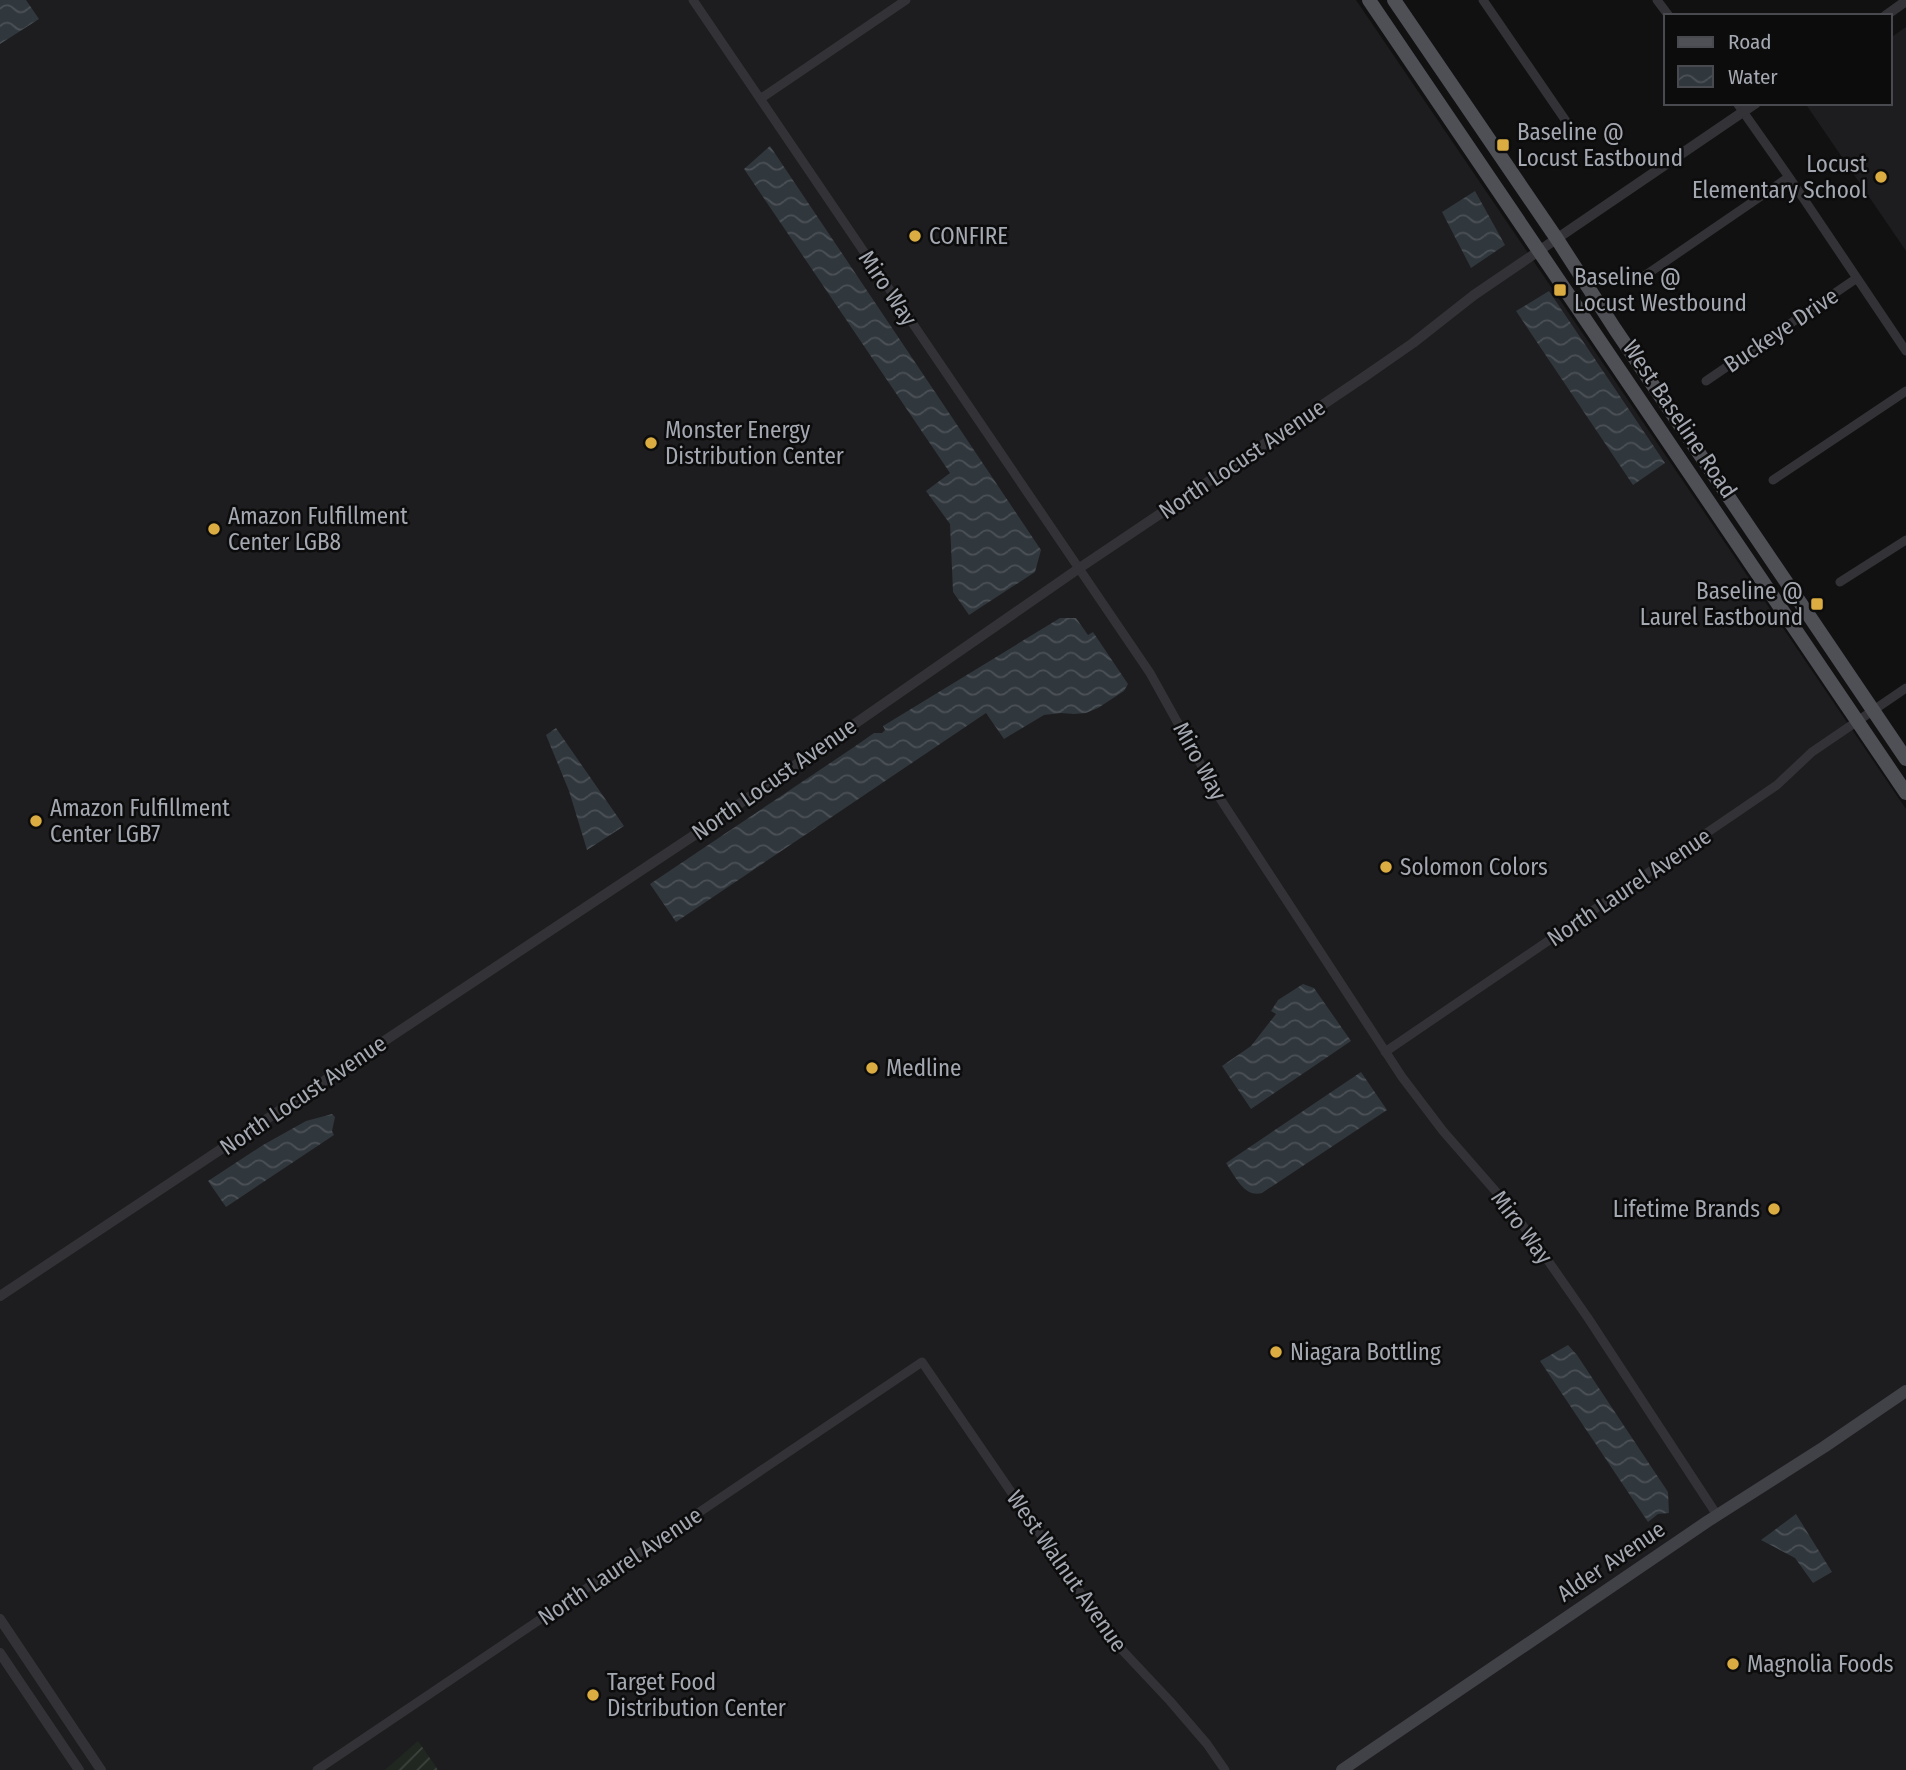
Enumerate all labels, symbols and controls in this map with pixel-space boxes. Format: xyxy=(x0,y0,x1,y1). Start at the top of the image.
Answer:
legend xyxy=(1664,14,1892,105)
text: Road xyxy=(1728,29,1772,55)
text: Water xyxy=(1728,64,1778,90)
place label: Baseline @ Locust Eastbound xyxy=(1517,118,1683,172)
marker: Baseline @ Locust Eastbound xyxy=(1495,137,1511,153)
place label: Locust Elementary School xyxy=(1692,150,1867,204)
marker: Locust Elementary School xyxy=(1873,169,1889,185)
place label: CONFIRE xyxy=(929,222,1008,250)
marker: CONFIRE xyxy=(907,228,923,244)
street label: Miro Way xyxy=(853,245,924,332)
place label: Baseline @ Locust Westbound xyxy=(1574,263,1747,317)
marker: Baseline @ Locust Westbound xyxy=(1552,282,1568,298)
street label: Buckeye Drive xyxy=(1719,282,1843,378)
street label: West Baseline Road xyxy=(1617,335,1743,503)
street label: North Locust Avenue xyxy=(1154,393,1330,525)
place label: Monster Energy Distribution Center xyxy=(665,416,844,470)
marker: Monster Energy Distribution Center xyxy=(643,435,659,451)
place label: Amazon Fulfillment Center LGB8 xyxy=(228,502,408,556)
marker: Amazon Fulfillment Center LGB8 xyxy=(206,521,222,537)
place label: Baseline @ Laurel Eastbound xyxy=(1640,577,1803,631)
marker: Baseline @ Laurel Eastbound xyxy=(1809,596,1825,612)
street label: North Locust Avenue xyxy=(686,712,862,846)
street label: Miro Way xyxy=(1167,717,1233,805)
place label: Amazon Fulfillment Center LGB7 xyxy=(50,794,230,848)
marker: Amazon Fulfillment Center LGB7 xyxy=(28,813,44,829)
street label: North Laurel Avenue xyxy=(1542,822,1716,952)
place label: Solomon Colors xyxy=(1400,853,1548,881)
marker: Solomon Colors xyxy=(1378,859,1394,875)
street label: North Locust Avenue xyxy=(215,1029,391,1161)
place label: Medline xyxy=(886,1054,961,1082)
marker: Medline xyxy=(864,1060,880,1076)
street label: Miro Way xyxy=(1485,1185,1559,1270)
place label: Lifetime Brands xyxy=(1613,1195,1760,1223)
marker: Lifetime Brands xyxy=(1766,1201,1782,1217)
place label: Niagara Bottling xyxy=(1290,1338,1441,1366)
marker: Niagara Bottling xyxy=(1268,1344,1284,1360)
street label: West Walnut Avenue xyxy=(1001,1485,1133,1657)
street label: North Laurel Avenue xyxy=(533,1501,707,1631)
street label: Alder Avenue xyxy=(1552,1515,1670,1607)
place label: Magnolia Foods xyxy=(1747,1650,1894,1678)
marker: Magnolia Foods xyxy=(1725,1656,1741,1672)
place label: Target Food Distribution Center xyxy=(607,1668,786,1722)
marker: Target Food Distribution Center xyxy=(585,1687,601,1703)

